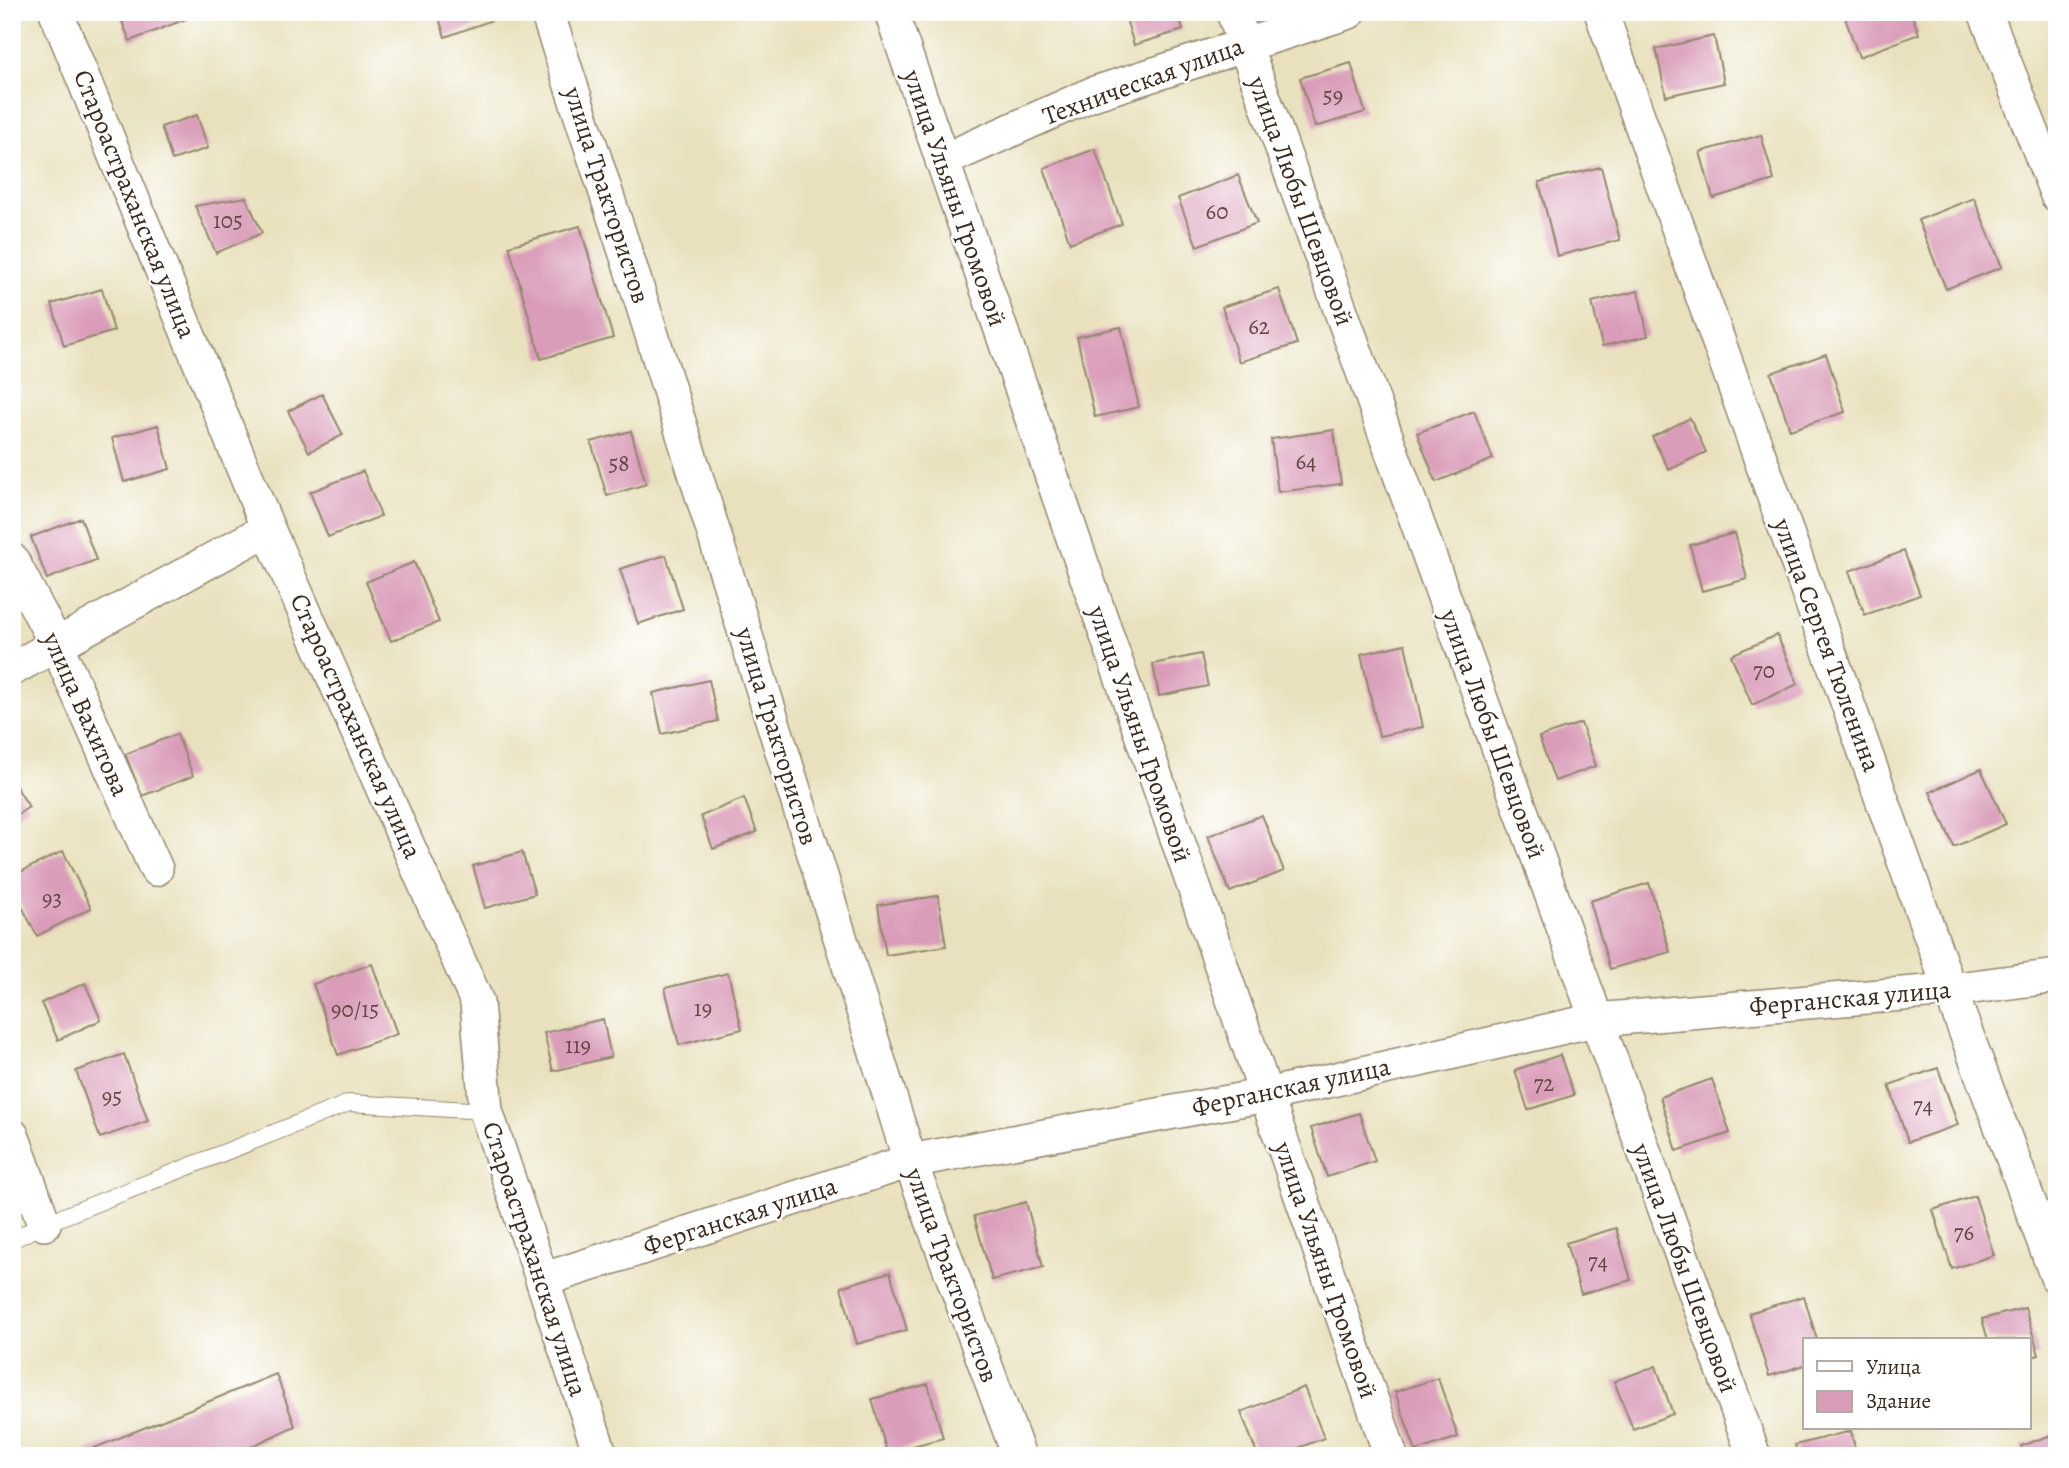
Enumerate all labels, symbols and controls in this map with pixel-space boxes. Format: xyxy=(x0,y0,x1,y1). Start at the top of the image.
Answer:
street label: Техническая улица xyxy=(1038,28,1248,134)
street label: улица Ульяны Громовой xyxy=(894,64,1015,331)
street label: Староастраханская улица xyxy=(65,65,205,344)
street label: улица Любы Шевцовой xyxy=(1239,70,1362,331)
house number: 59 xyxy=(1323,80,1343,111)
street label: улица Трактористов xyxy=(555,81,659,308)
house number: 60 xyxy=(1206,196,1228,227)
house number: 105 xyxy=(213,205,243,236)
house number: 62 xyxy=(1248,311,1270,342)
house number: 64 xyxy=(1295,446,1317,477)
house number: 58 xyxy=(608,448,630,479)
street label: улица Сергея Тюленина xyxy=(1764,512,1889,777)
street label: Староастраханская улица xyxy=(282,588,430,864)
street label: улица Ульяны Громовой xyxy=(1079,600,1200,867)
street label: улица Любы Шевцовой xyxy=(1431,603,1554,864)
street label: улица Трактористов xyxy=(727,622,827,849)
street label: улица Вахитова xyxy=(34,626,138,802)
house number: 70 xyxy=(1753,655,1775,686)
house number: 93 xyxy=(42,883,62,914)
street label: Ферганская улица xyxy=(1748,972,1952,1024)
house number: 19 xyxy=(694,993,712,1024)
house number: 90/15 xyxy=(331,994,379,1025)
house number: 119 xyxy=(565,1030,591,1061)
street label: Ферганская улица xyxy=(1189,1049,1393,1125)
house number: 72 xyxy=(1534,1068,1554,1099)
house number: 95 xyxy=(102,1081,122,1112)
house number: 74 xyxy=(1913,1090,1933,1121)
street label: Староастраханская улица xyxy=(474,1117,596,1401)
street label: улица Ульяны Громовой xyxy=(1265,1136,1386,1403)
street label: улица Любы Шевцовой xyxy=(1623,1137,1746,1398)
street label: улица Трактористов xyxy=(897,1162,1007,1387)
street label: Ферганская улица xyxy=(638,1168,842,1264)
house number: 76 xyxy=(1954,1217,1974,1248)
house number: 74 xyxy=(1588,1246,1608,1277)
legend xyxy=(1803,1338,2030,1430)
text: Улица xyxy=(1866,1353,1921,1381)
text: Здание xyxy=(1866,1387,1931,1415)

